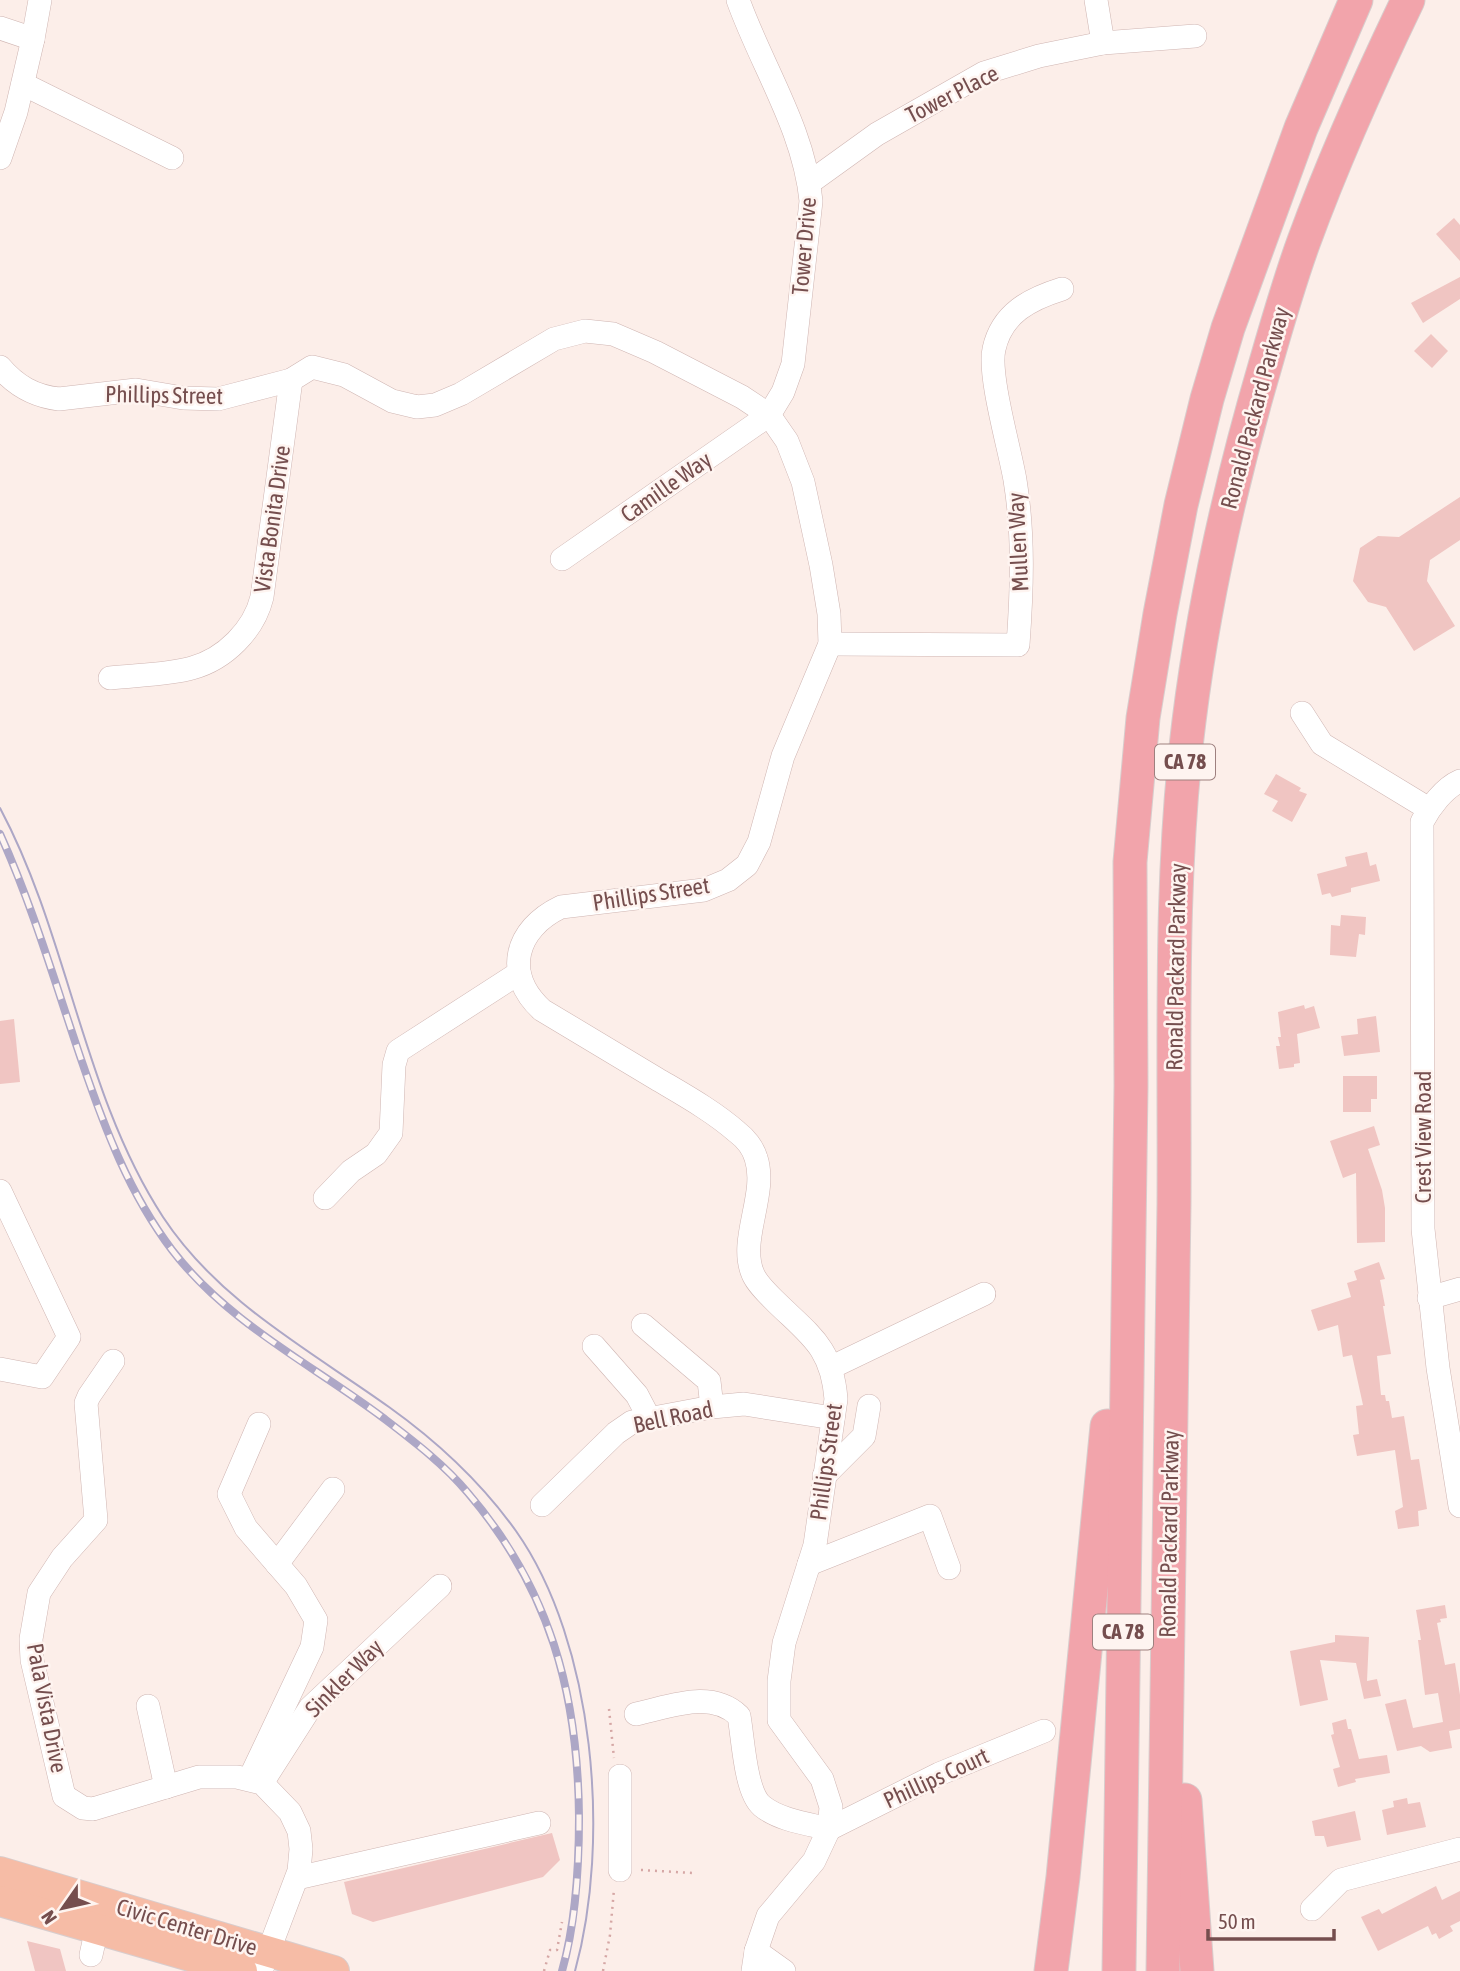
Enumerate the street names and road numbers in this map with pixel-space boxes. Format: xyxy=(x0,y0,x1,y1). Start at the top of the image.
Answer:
street label: Tower Place xyxy=(901,60,1003,128)
street label: Tower Drive xyxy=(787,196,821,296)
street label: Ronald Packard Parkway xyxy=(1216,304,1294,512)
street label: Phillips Street xyxy=(105,381,223,409)
street label: Vista Bonita Drive xyxy=(249,444,295,594)
street label: Camille Way xyxy=(616,446,716,528)
street label: Mullen Way xyxy=(1002,492,1034,592)
road number: CA 78 xyxy=(1155,744,1215,780)
street label: Ronald Packard Parkway xyxy=(1161,863,1191,1071)
street label: Phillips Street xyxy=(591,872,711,916)
street label: Crest View Road xyxy=(1410,1070,1436,1204)
street label: Bell Road xyxy=(631,1396,715,1438)
street label: Phillips Street xyxy=(805,1402,847,1522)
street label: Ronald Packard Parkway xyxy=(1154,1430,1184,1638)
road number: CA 78 xyxy=(1093,1614,1153,1650)
street label: Sinkler Way xyxy=(300,1634,388,1722)
street label: Pala Vista Drive xyxy=(22,1641,72,1775)
street label: Phillips Court xyxy=(879,1742,993,1814)
street label: Civic Center Drive xyxy=(114,1893,260,1961)

